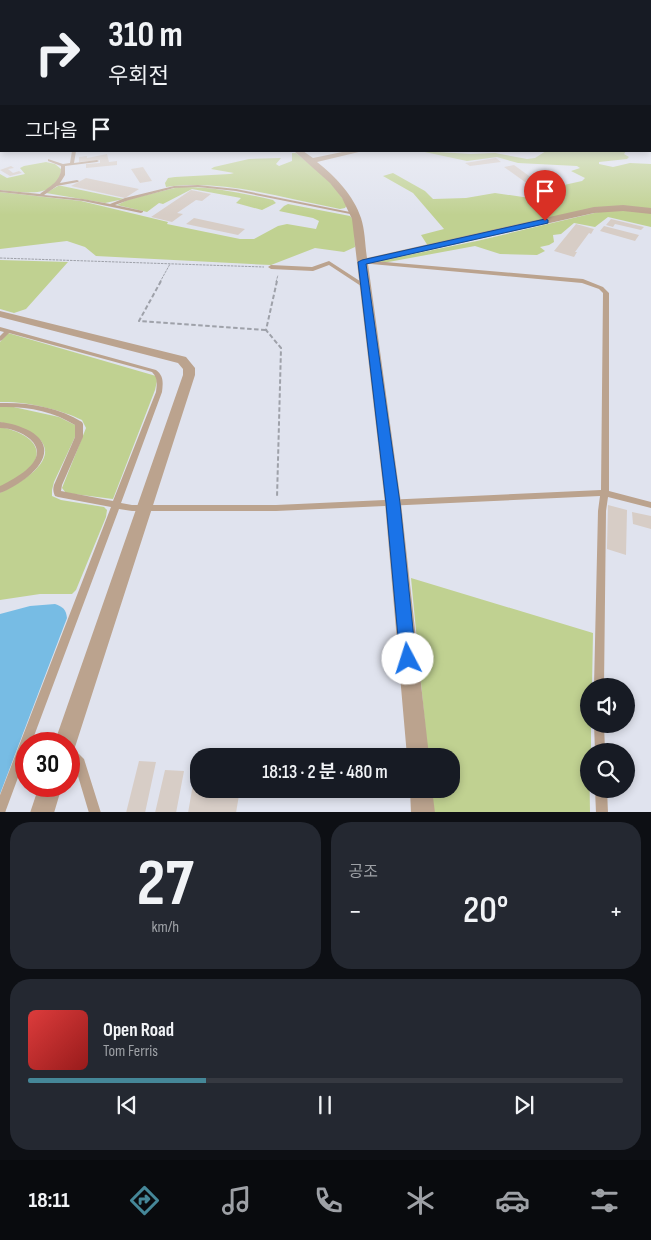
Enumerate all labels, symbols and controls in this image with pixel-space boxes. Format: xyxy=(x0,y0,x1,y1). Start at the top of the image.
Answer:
text: 310 m xyxy=(108,14,183,57)
icon: right xyxy=(25,20,90,85)
text: 우회전 xyxy=(108,63,169,90)
icon: arrive xyxy=(87,115,115,143)
text: 그다음 xyxy=(25,120,77,143)
pin xyxy=(524,170,566,221)
icon: arrive xyxy=(531,177,559,205)
position arrow xyxy=(381,632,433,684)
map controls xyxy=(580,678,635,798)
button: sound xyxy=(580,678,635,733)
speed limit sign: 30 xyxy=(15,732,80,797)
button: search xyxy=(580,743,635,798)
text: 18:13 · 2 분 · 480 m xyxy=(262,761,388,784)
text: 27 xyxy=(137,846,194,924)
text: 공조 xyxy=(349,863,378,882)
text: 20° xyxy=(463,888,509,933)
text: − xyxy=(349,895,362,928)
text: + xyxy=(609,895,623,928)
text: km/h xyxy=(151,918,179,937)
text: Open Road xyxy=(103,1019,174,1042)
text: Tom Ferris xyxy=(103,1042,158,1061)
icon: previous xyxy=(113,1091,141,1119)
icon: pause xyxy=(311,1091,339,1119)
icon: next xyxy=(510,1091,538,1119)
icon: directions xyxy=(127,1183,162,1218)
icon: music xyxy=(219,1183,254,1218)
icon: phone xyxy=(311,1183,346,1218)
icon: climate xyxy=(403,1183,438,1218)
icon: car xyxy=(495,1183,530,1218)
icon: filters xyxy=(587,1183,622,1218)
text: 18:11 xyxy=(29,1187,70,1214)

